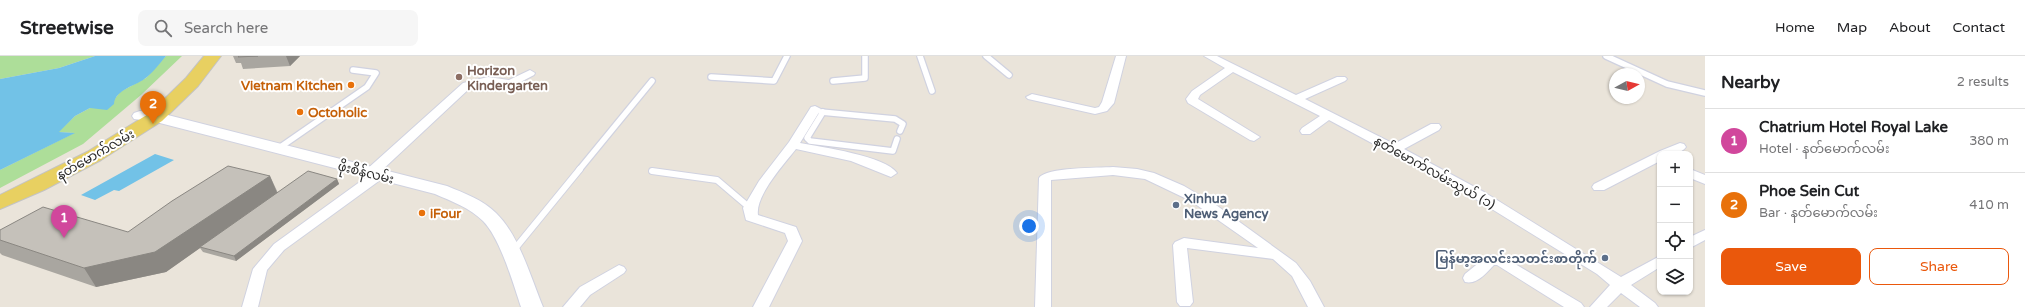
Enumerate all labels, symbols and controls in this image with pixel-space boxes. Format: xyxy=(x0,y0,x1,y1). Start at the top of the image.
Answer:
search box xyxy=(138,10,418,46)
text: Streetwise xyxy=(20,17,114,39)
icon: search xyxy=(152,17,174,39)
text: Search here xyxy=(184,19,268,37)
text: Home xyxy=(1775,19,1815,36)
text: Map xyxy=(1837,19,1867,36)
text: About xyxy=(1889,19,1931,36)
text: Contact xyxy=(1953,19,2005,36)
place label: Horizon Kindergarten xyxy=(467,63,548,94)
north arrow xyxy=(1609,68,1645,104)
marker: Horizon Kindergarten xyxy=(454,72,464,82)
text: Nearby xyxy=(1721,72,1780,93)
text: 2 results xyxy=(1957,74,2009,90)
place label: Vietnam Kitchen xyxy=(241,78,343,94)
marker: Vietnam Kitchen xyxy=(346,80,356,90)
pin: 2 xyxy=(140,91,166,124)
place label: Octoholic xyxy=(308,105,367,121)
marker: Octoholic xyxy=(295,107,305,117)
text: Chatrium Hotel Royal Lake xyxy=(1759,118,1948,136)
street label: နတ်မောက်လမ်း xyxy=(53,125,138,185)
street label: နတ်မောက်လမ်းသွယ် (၁) xyxy=(1370,132,1498,215)
text: 1 xyxy=(1730,133,1738,149)
text: 380 m xyxy=(1969,133,2009,149)
text: Hotel · နတ်မောက်လမ်း xyxy=(1759,141,1889,157)
map controls xyxy=(1657,151,1693,295)
button: + xyxy=(1657,151,1693,187)
street label: ဖိုးစိန်လမ်း xyxy=(336,157,396,190)
text: Phoe Sein Cut xyxy=(1759,182,1859,200)
button: − xyxy=(1657,187,1693,223)
place label: Xinhua News Agency xyxy=(1184,191,1268,222)
text: 2 xyxy=(1730,197,1738,213)
text: 410 m xyxy=(1969,197,2009,213)
marker: Xinhua News Agency xyxy=(1171,200,1181,210)
pin: 1 xyxy=(51,205,77,238)
text: Bar · နတ်မောက်လမ်း xyxy=(1759,205,1878,221)
place label: iFour xyxy=(430,206,462,222)
marker: iFour xyxy=(417,208,427,218)
your location xyxy=(1019,216,1039,236)
button: locate xyxy=(1657,223,1693,259)
button: Save xyxy=(1721,248,1861,285)
button: Share xyxy=(1869,248,2009,285)
place label: မြန်မာ့အလင်းသတင်းစာတိုက် xyxy=(1435,249,1597,270)
marker: မြန်မာ့အလင်းသတင်းစာတိုက် xyxy=(1600,253,1610,263)
button: layers xyxy=(1657,259,1693,295)

